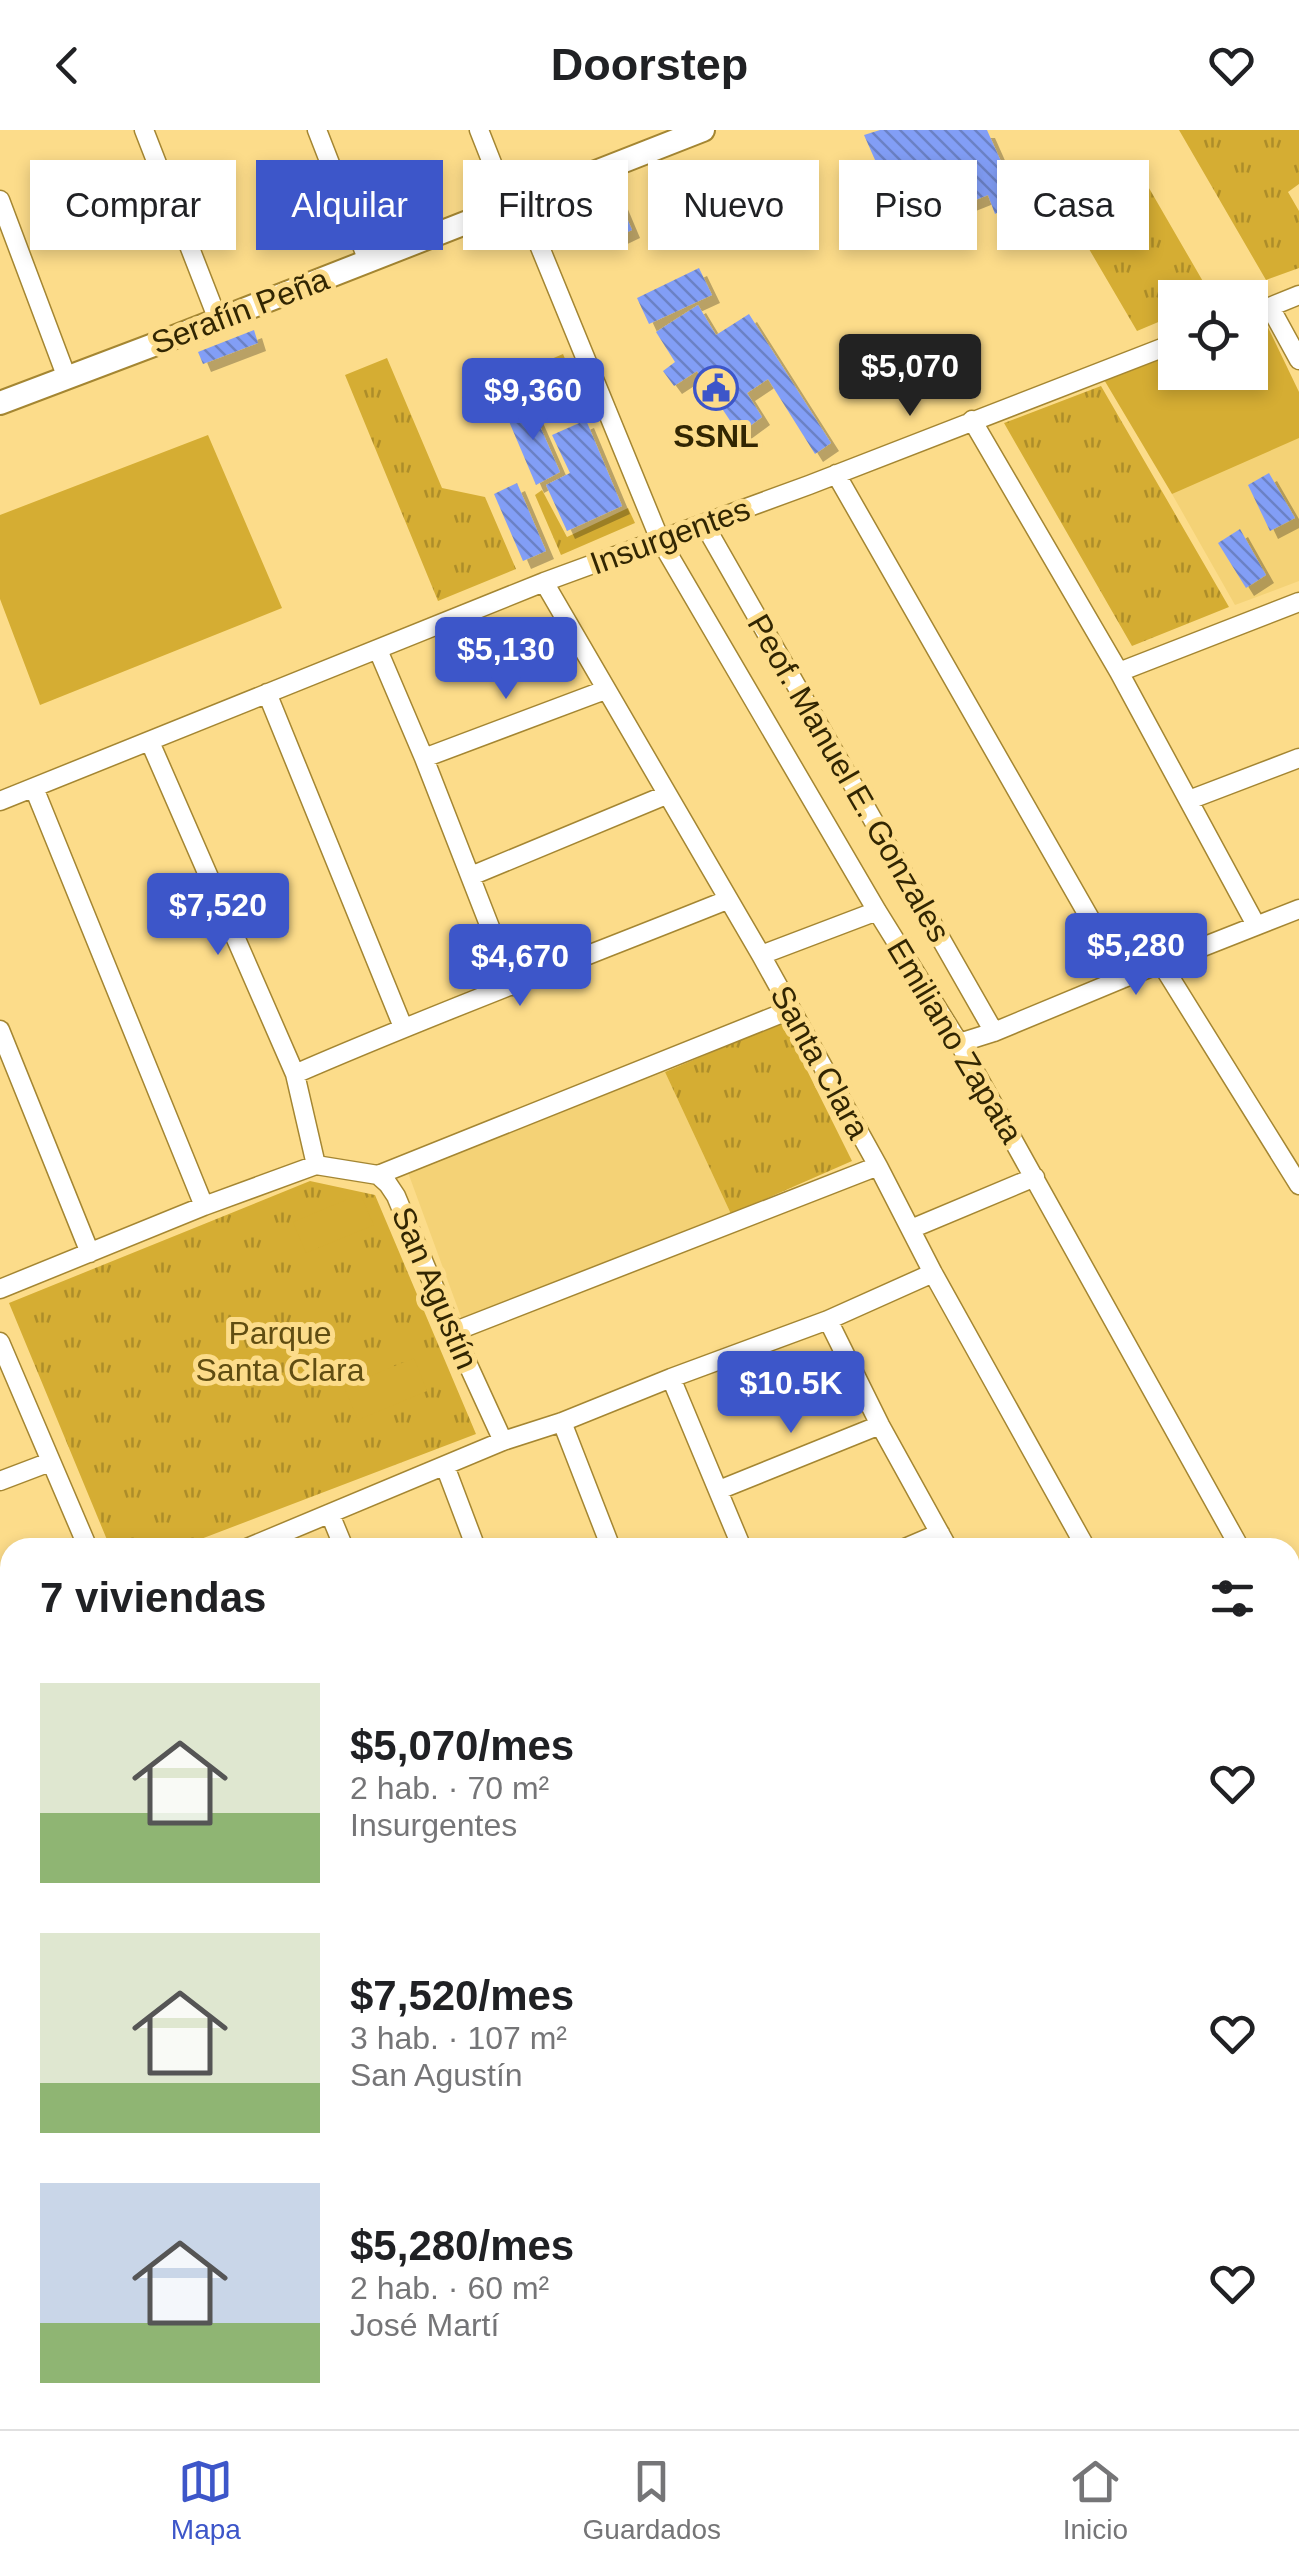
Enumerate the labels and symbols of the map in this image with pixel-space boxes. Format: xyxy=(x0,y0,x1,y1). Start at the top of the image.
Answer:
street label: Serafín Peña xyxy=(146,261,334,361)
pin: $5,070 xyxy=(829,334,991,419)
pin: $9,360 xyxy=(452,358,614,443)
public building icon: SSNL xyxy=(693,365,739,411)
place label: SSNL xyxy=(673,418,759,454)
street label: Insurgentes xyxy=(585,490,755,582)
street label: Peof. Manuel E. Gonzales xyxy=(740,608,958,948)
pin: $5,130 xyxy=(425,617,587,702)
pin: $7,520 xyxy=(137,873,299,958)
pin: $5,280 xyxy=(1055,913,1217,998)
pin: $4,670 xyxy=(439,924,601,1009)
street label: Emiliano Zapata xyxy=(880,933,1030,1150)
street label: Santa Clara xyxy=(763,979,877,1145)
street label: San Agustín xyxy=(385,1202,485,1374)
park label: Parque Santa Clara xyxy=(196,1315,365,1388)
pin: $10.5K xyxy=(710,1351,872,1436)

